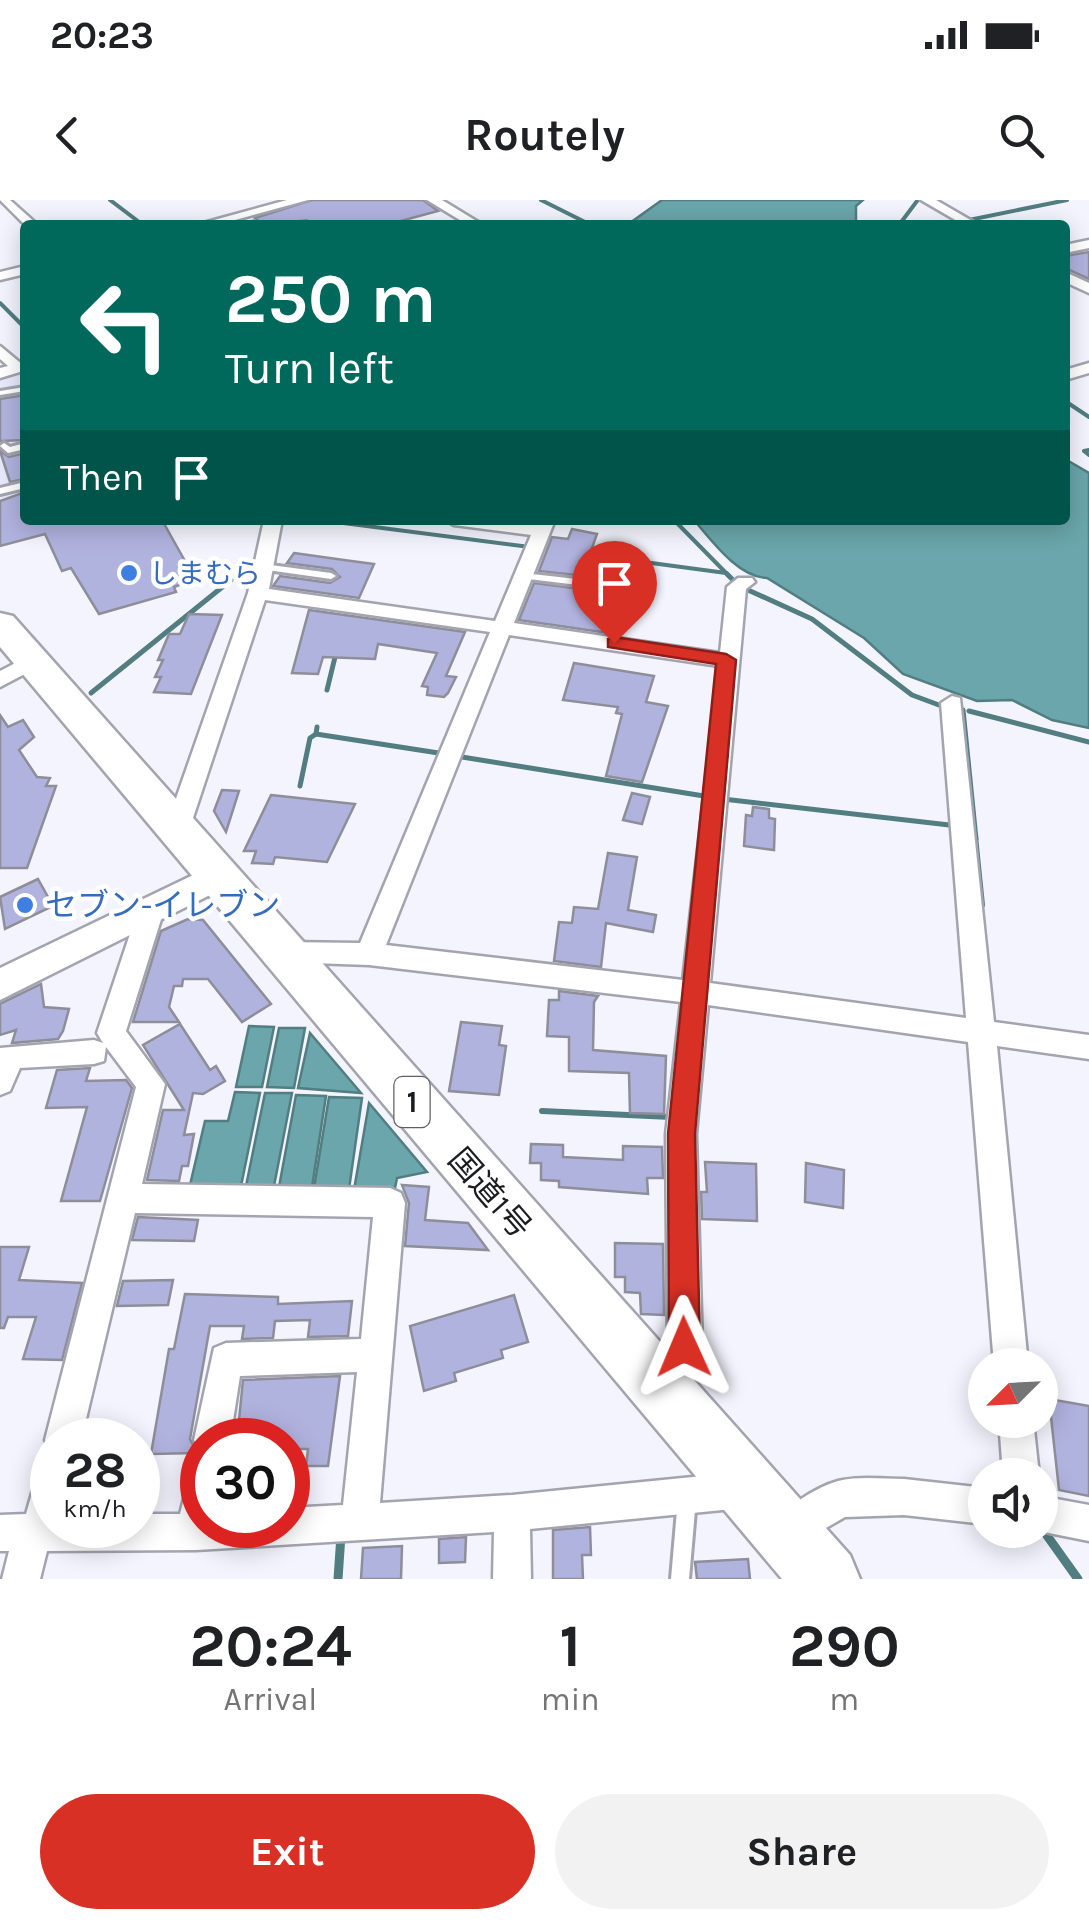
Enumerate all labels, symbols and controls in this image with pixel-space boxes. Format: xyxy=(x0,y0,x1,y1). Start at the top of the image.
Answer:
text: 20:23 xyxy=(50,13,154,58)
icon: back xyxy=(40,108,95,163)
icon: search xyxy=(994,108,1049,163)
text: Routely xyxy=(464,109,625,161)
text: 250 m xyxy=(225,258,437,340)
icon: left xyxy=(60,260,190,390)
text: Turn left xyxy=(225,342,394,394)
icon: arrive xyxy=(164,450,219,505)
text: Then xyxy=(60,455,144,500)
pin xyxy=(572,541,657,644)
icon: arrive xyxy=(587,556,642,611)
place label: しまむら xyxy=(149,557,261,590)
marker: しまむら xyxy=(118,562,140,584)
place label: セブン-イレブン xyxy=(45,887,280,924)
marker: セブン-イレブン xyxy=(14,894,36,916)
road number: 1 xyxy=(394,1077,430,1127)
street label: 国道1号 xyxy=(441,1141,539,1246)
position arrow xyxy=(632,1295,736,1399)
north arrow xyxy=(968,1348,1058,1438)
map controls xyxy=(968,1348,1058,1548)
speed limit sign: 30 xyxy=(180,1418,310,1548)
text: 28 xyxy=(64,1441,126,1500)
button: sound xyxy=(968,1458,1058,1548)
text: km/h xyxy=(63,1494,127,1523)
text: 20:24 xyxy=(189,1611,352,1681)
text: 1 xyxy=(560,1611,581,1681)
text: 290 xyxy=(789,1611,900,1681)
text: Arrival xyxy=(224,1681,317,1718)
text: min xyxy=(541,1681,600,1718)
text: m xyxy=(829,1681,859,1718)
button: Exit xyxy=(40,1794,535,1909)
button: Share xyxy=(555,1794,1049,1909)

